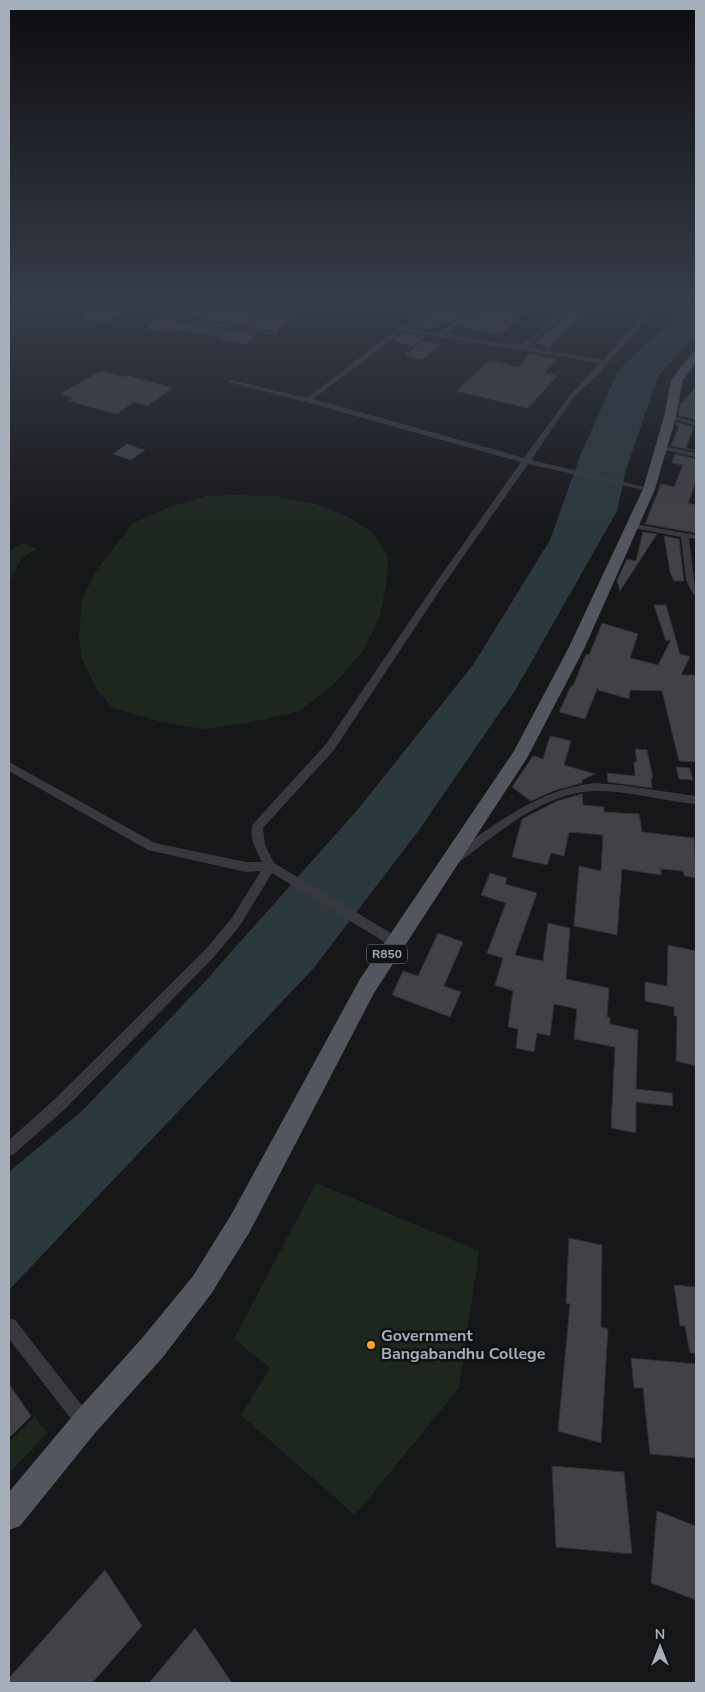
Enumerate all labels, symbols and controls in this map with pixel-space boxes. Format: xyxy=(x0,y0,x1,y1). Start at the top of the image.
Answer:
road number: R850 xyxy=(367,944,407,964)
place label: Government Bangabandhu College xyxy=(381,1325,546,1365)
marker: Government Bangabandhu College xyxy=(365,1339,377,1351)
north arrow xyxy=(635,1622,685,1672)
text: N xyxy=(655,1625,665,1644)

